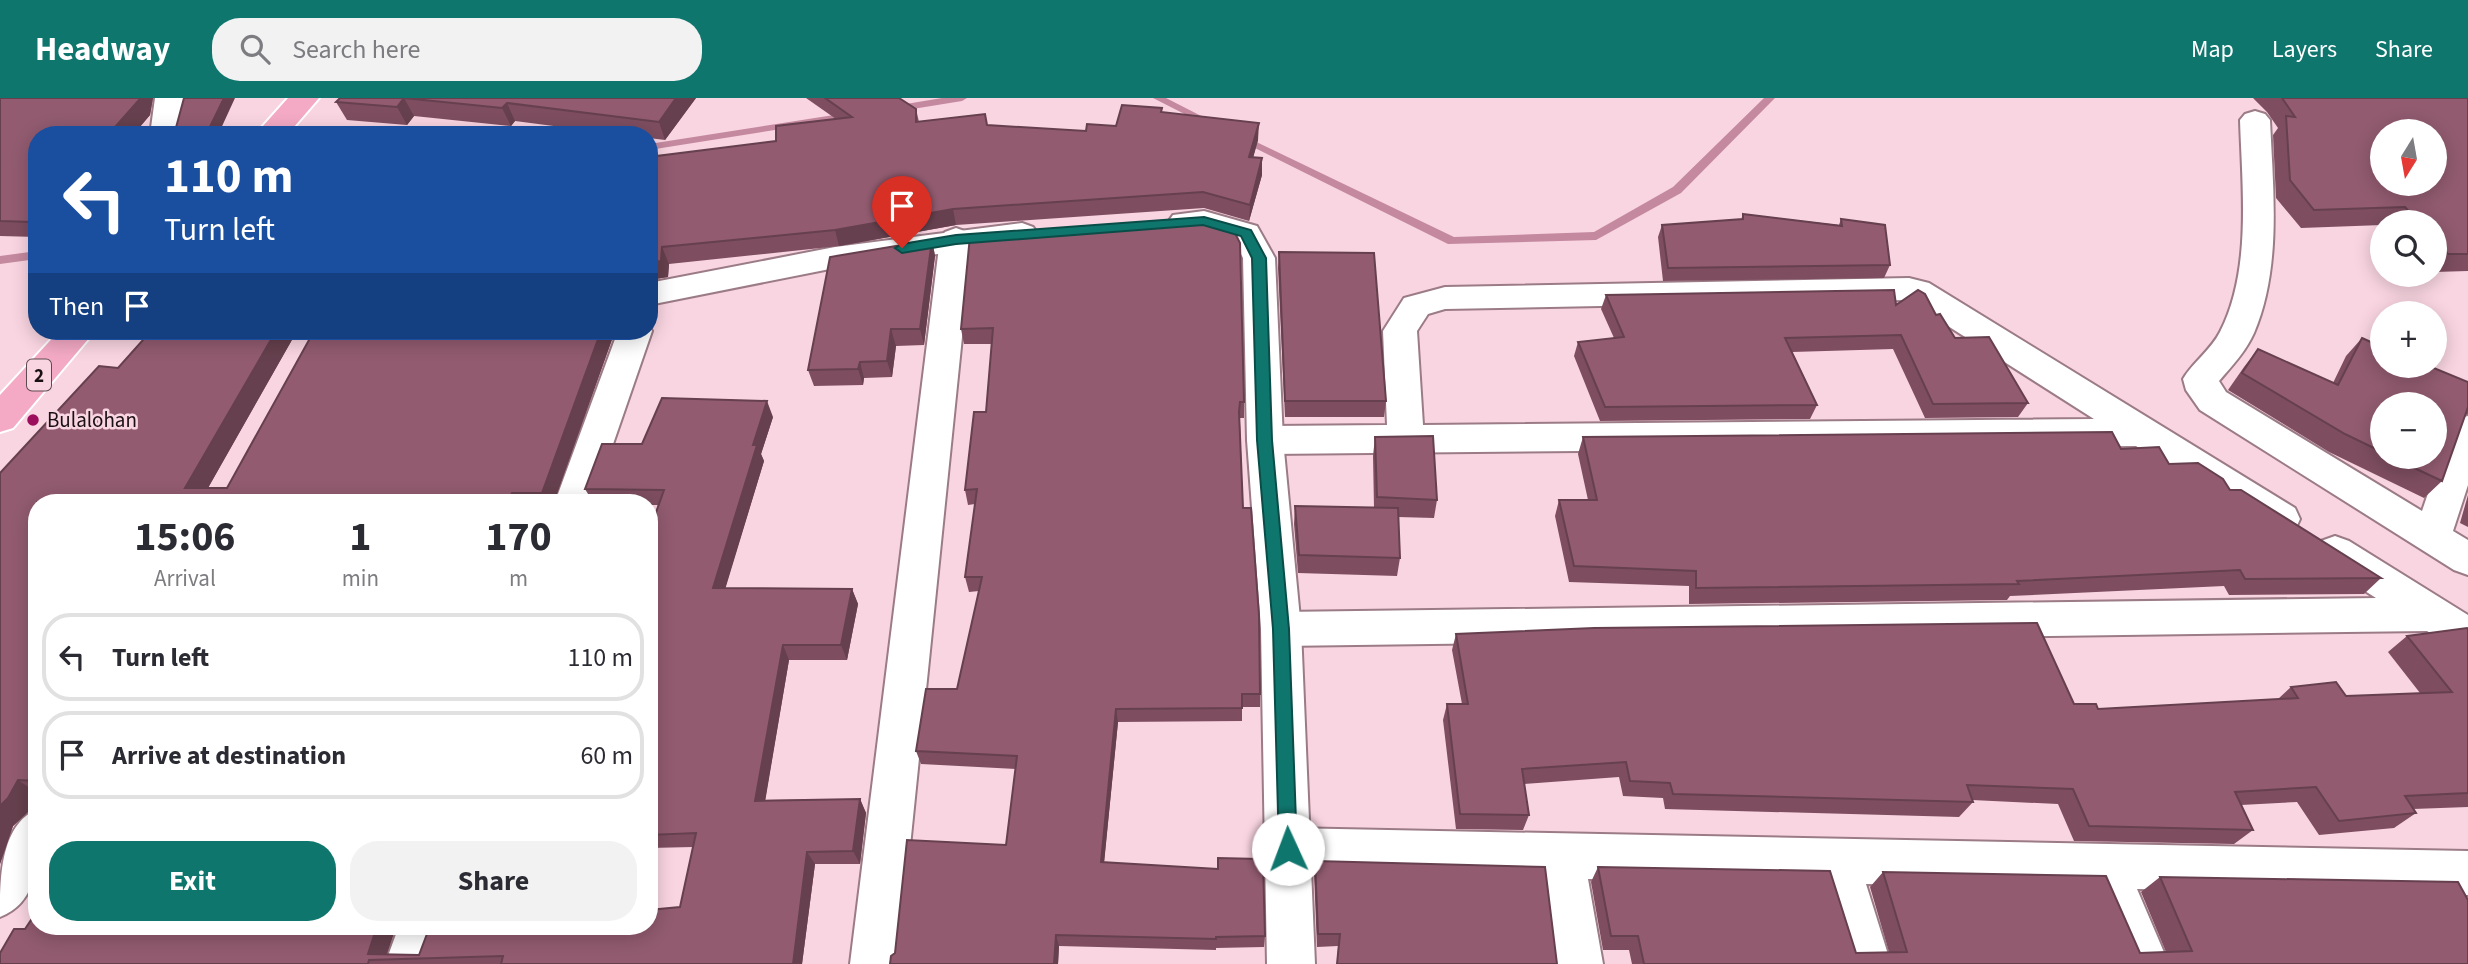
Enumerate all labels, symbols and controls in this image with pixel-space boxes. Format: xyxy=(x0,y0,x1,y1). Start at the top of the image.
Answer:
search box xyxy=(212,18,702,81)
text: Headway xyxy=(35,26,170,73)
icon: search xyxy=(236,30,274,68)
text: Search here xyxy=(292,31,420,68)
text: Map xyxy=(2191,32,2234,67)
text: Layers xyxy=(2272,32,2337,67)
text: Share xyxy=(2375,32,2433,67)
north arrow xyxy=(2370,119,2446,196)
map controls xyxy=(2370,119,2447,469)
text: 110 m xyxy=(164,142,293,212)
icon: left xyxy=(49,154,140,245)
pin xyxy=(872,176,932,248)
icon: arrive xyxy=(883,187,921,225)
text: Turn left xyxy=(164,207,275,253)
button: search xyxy=(2370,210,2447,287)
icon: arrive xyxy=(118,287,156,325)
text: Then xyxy=(49,288,104,325)
button: + xyxy=(2370,301,2447,378)
road number: 2 xyxy=(27,360,51,390)
button: − xyxy=(2370,392,2447,469)
place label: Bulalohan xyxy=(47,405,137,435)
marker: Bulalohan xyxy=(25,412,41,428)
text: 15:06 xyxy=(134,507,236,567)
text: 1 xyxy=(349,507,371,567)
text: 170 xyxy=(485,507,552,567)
text: Arrival xyxy=(154,562,216,595)
text: min xyxy=(342,562,379,595)
text: m xyxy=(509,562,528,595)
icon: left xyxy=(53,638,91,676)
text: Turn left xyxy=(112,639,209,676)
text: 110 m xyxy=(567,639,633,676)
icon: arrive xyxy=(53,736,91,774)
text: Arrive at destination xyxy=(112,737,346,774)
text: 60 m xyxy=(580,737,633,774)
position arrow xyxy=(1251,812,1325,886)
button: Exit xyxy=(49,841,336,921)
button: Share xyxy=(350,841,637,921)

